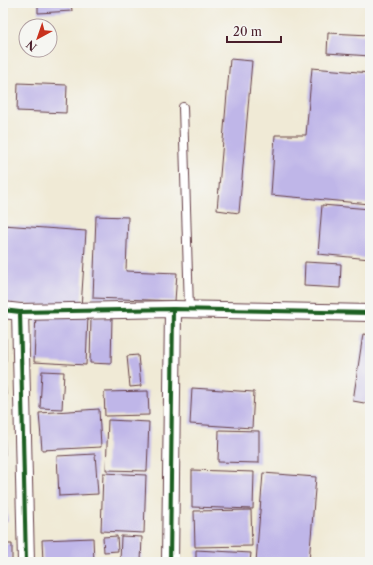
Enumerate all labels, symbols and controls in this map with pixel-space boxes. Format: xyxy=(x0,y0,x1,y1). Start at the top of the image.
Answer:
north arrow xyxy=(18,18,58,58)
scale bar xyxy=(227,18,281,44)
text: 20 m xyxy=(233,24,262,39)
text: N xyxy=(23,37,40,54)

